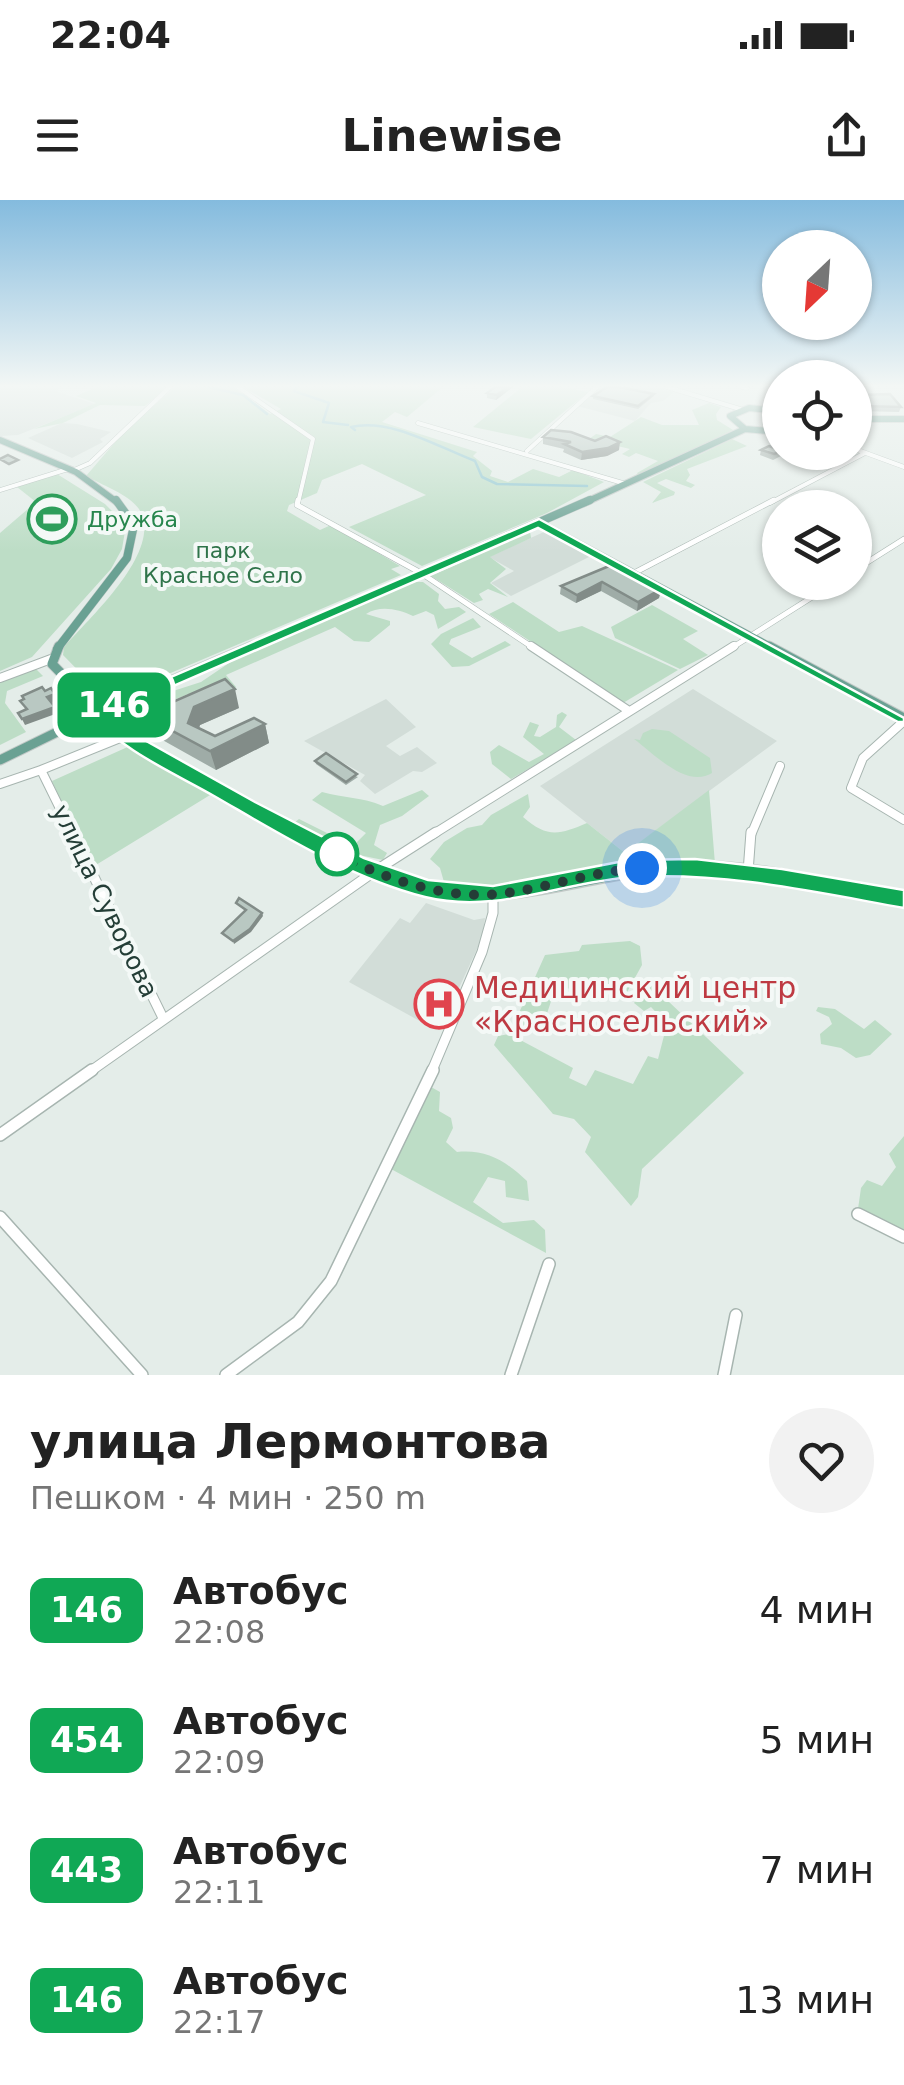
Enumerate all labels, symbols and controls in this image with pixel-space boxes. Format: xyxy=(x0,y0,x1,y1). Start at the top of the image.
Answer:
text: 22:04 xyxy=(50,13,171,57)
icon: menu xyxy=(30,108,85,163)
icon: share xyxy=(819,108,874,163)
text: Linewise xyxy=(342,109,562,162)
north arrow xyxy=(762,230,872,340)
map controls xyxy=(762,230,872,600)
button: locate xyxy=(762,360,872,470)
button: layers xyxy=(762,490,872,600)
sports icon: Дружба xyxy=(26,493,78,545)
place label: Дружба xyxy=(87,507,178,532)
park label: парк Красное Село xyxy=(143,538,303,588)
line badge: 146 xyxy=(56,672,172,738)
text: 146 xyxy=(77,685,151,725)
street label: улица Суворова xyxy=(46,800,164,1002)
unlabelled marker xyxy=(316,833,358,875)
your location xyxy=(617,843,667,893)
place label: Медицинский центр «Красносельский» xyxy=(474,970,796,1039)
hospital icon: Медицинский центр «Красносельский» xyxy=(413,978,465,1030)
button: heart xyxy=(769,1408,874,1513)
text: улица Лермонтова xyxy=(30,1413,550,1469)
text: Пешком · 4 мин · 250 m xyxy=(30,1479,426,1517)
text: Автобус xyxy=(173,1569,348,1613)
text: 4 мин xyxy=(760,1588,874,1632)
text: 146 xyxy=(50,1590,123,1630)
text: 22:08 xyxy=(173,1613,265,1651)
text: Автобус xyxy=(173,1699,348,1743)
text: 5 мин xyxy=(760,1718,874,1762)
text: 454 xyxy=(50,1720,123,1760)
text: 22:09 xyxy=(173,1743,265,1781)
text: Автобус xyxy=(173,1829,348,1873)
text: 7 мин xyxy=(760,1848,874,1892)
text: 443 xyxy=(50,1850,123,1890)
text: 22:11 xyxy=(173,1873,265,1911)
text: Автобус xyxy=(173,1959,348,2003)
text: 13 мин xyxy=(735,1978,874,2022)
text: 146 xyxy=(50,1980,123,2020)
text: 22:17 xyxy=(173,2003,265,2041)

